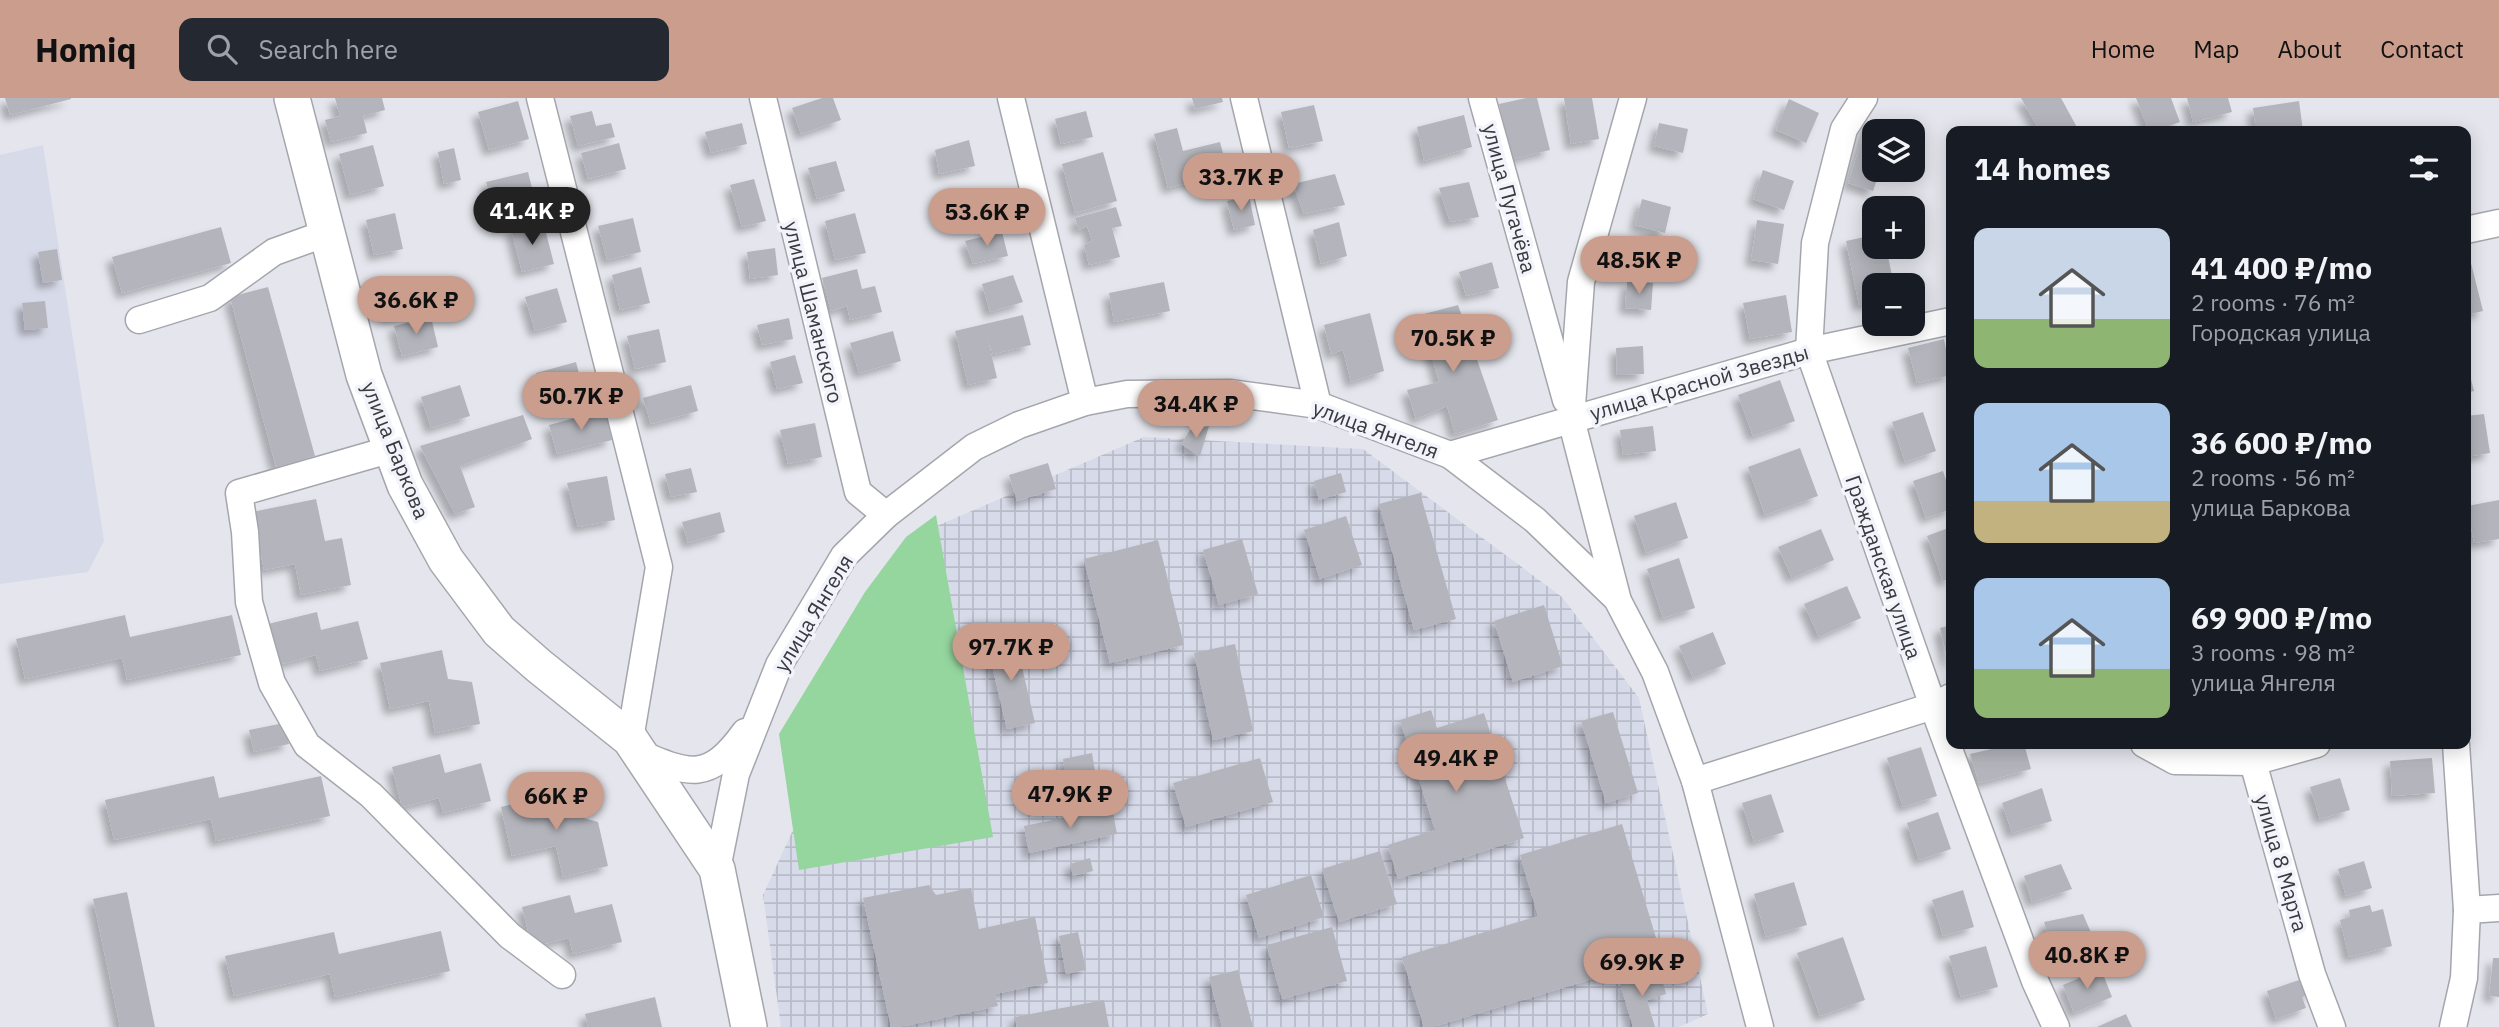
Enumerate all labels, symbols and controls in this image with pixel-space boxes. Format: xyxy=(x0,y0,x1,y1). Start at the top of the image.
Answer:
search box xyxy=(179,18,669,81)
text: Homiq xyxy=(35,28,137,71)
icon: search xyxy=(203,30,241,68)
text: Search here xyxy=(259,32,398,66)
text: Home xyxy=(2091,33,2155,65)
text: Map xyxy=(2193,33,2239,65)
text: About xyxy=(2277,33,2342,65)
text: Contact xyxy=(2380,33,2464,65)
map controls xyxy=(1862,119,1925,336)
button: layers xyxy=(1862,119,1925,182)
street label: улица Пугачёва xyxy=(1477,120,1543,276)
text: 14 homes xyxy=(1974,149,2111,188)
icon: filters xyxy=(2405,149,2443,187)
pin: 33.7K ₽ xyxy=(1176,153,1306,213)
text: 33.7K ₽ xyxy=(1198,161,1284,191)
pin: 41.4K ₽ xyxy=(467,188,597,247)
pin: 53.6K ₽ xyxy=(922,188,1052,248)
text: 41.4K ₽ xyxy=(489,195,575,225)
text: 53.6K ₽ xyxy=(944,196,1030,226)
button: + xyxy=(1862,196,1925,259)
street label: улица Шаманского xyxy=(778,218,850,406)
pin: 48.5K ₽ xyxy=(1574,236,1704,296)
text: 48.5K ₽ xyxy=(1596,244,1682,274)
text: 41 400 ₽/mo xyxy=(2191,248,2372,287)
icon: home xyxy=(2030,256,2114,340)
button: − xyxy=(1862,273,1925,336)
pin: 36.6K ₽ xyxy=(351,276,481,336)
text: 36.6K ₽ xyxy=(373,284,459,314)
text: 2 rooms · 76 m² xyxy=(2191,287,2355,317)
pin: 70.5K ₽ xyxy=(1388,314,1518,374)
text: Городская улица xyxy=(2191,317,2371,347)
text: 70.5K ₽ xyxy=(1410,322,1496,352)
street label: улица Красной Звезды xyxy=(1586,337,1812,427)
pin: 50.7K ₽ xyxy=(516,372,646,432)
street label: улица Баркова xyxy=(356,377,436,523)
text: 50.7K ₽ xyxy=(538,380,624,410)
pin: 34.4K ₽ xyxy=(1131,380,1261,440)
text: 34.4K ₽ xyxy=(1153,388,1239,418)
street label: улица Янгеля xyxy=(1309,393,1443,465)
text: 36 600 ₽/mo xyxy=(2191,423,2372,462)
icon: home xyxy=(2030,431,2114,515)
text: 2 rooms · 56 m² xyxy=(2191,462,2355,492)
street label: Гражданская улица xyxy=(1839,471,1929,663)
text: улица Баркова xyxy=(2191,492,2351,522)
street label: улица Янгеля xyxy=(767,549,859,677)
text: 69 900 ₽/mo xyxy=(2191,598,2372,637)
icon: home xyxy=(2030,606,2114,690)
pin: 97.7K ₽ xyxy=(946,624,1076,683)
text: 97.7K ₽ xyxy=(968,631,1054,661)
text: 3 rooms · 98 m² xyxy=(2191,637,2355,667)
text: улица Янгеля xyxy=(2191,667,2336,697)
pin: 49.4K ₽ xyxy=(1391,734,1521,794)
text: 49.4K ₽ xyxy=(1413,742,1499,772)
pin: 47.9K ₽ xyxy=(1005,770,1135,830)
pin: 66K ₽ xyxy=(507,772,605,832)
text: 47.9K ₽ xyxy=(1027,778,1113,808)
text: 66K ₽ xyxy=(524,780,588,810)
street label: улица 8 Марта xyxy=(2249,791,2315,935)
pin: 40.8K ₽ xyxy=(2022,932,2152,991)
pin: 69.9K ₽ xyxy=(1577,939,1707,998)
text: 40.8K ₽ xyxy=(2044,939,2130,969)
text: 69.9K ₽ xyxy=(1599,946,1685,976)

